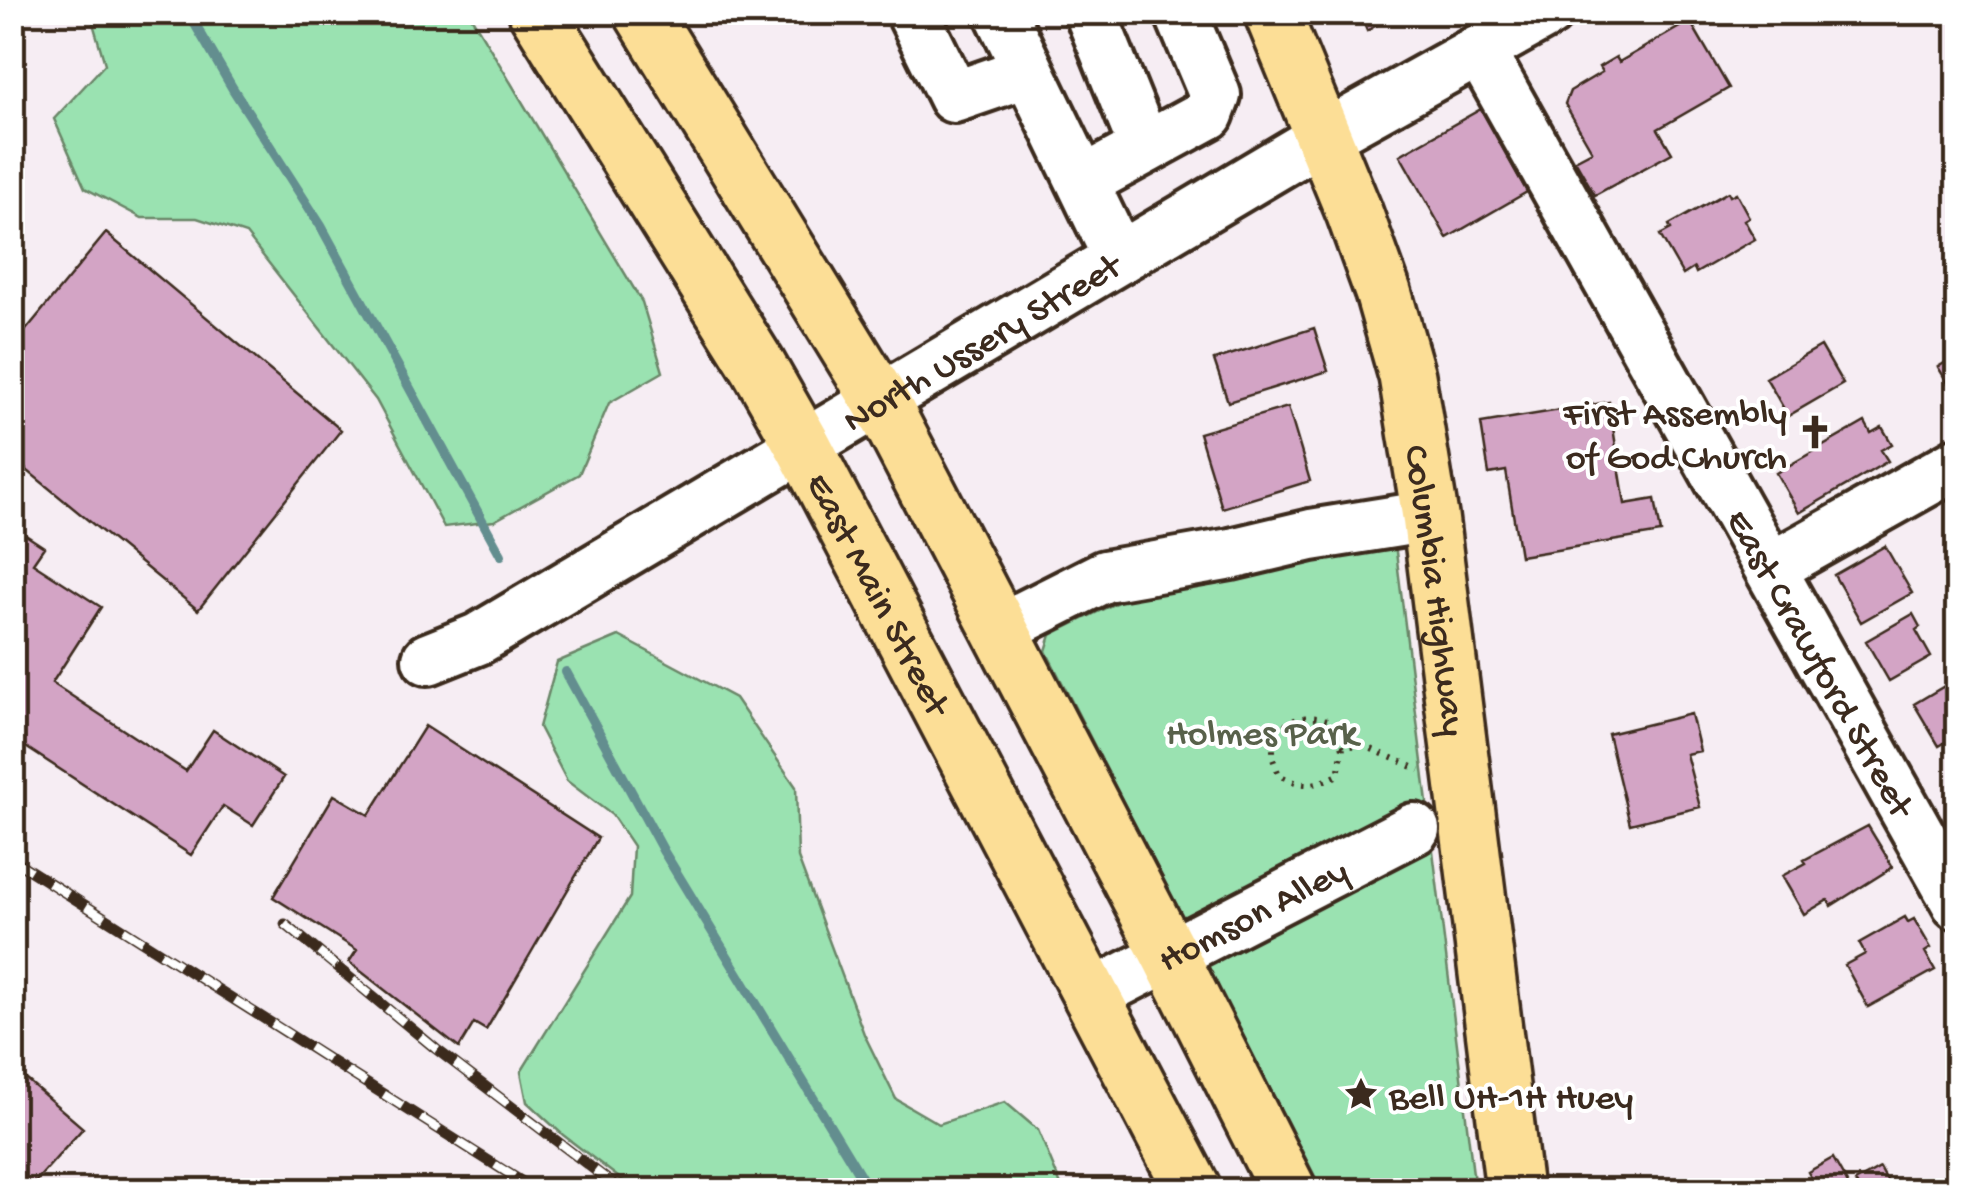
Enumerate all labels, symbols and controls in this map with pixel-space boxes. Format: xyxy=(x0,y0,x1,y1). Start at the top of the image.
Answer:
street label: North Ussery Street xyxy=(837,245,1133,445)
place label: First Assembly of God Church xyxy=(1562,394,1787,482)
church icon: First Assembly of God Church xyxy=(1796,413,1834,451)
street label: Columbia Highway xyxy=(1391,442,1473,739)
street label: East Main Street xyxy=(793,467,958,727)
street label: East Crawford Street xyxy=(1713,503,1922,829)
park label: Holmes Park xyxy=(1166,714,1361,758)
street label: Homson Alley xyxy=(1153,851,1357,985)
place icon: Bell UH-1H Huey xyxy=(1342,1075,1380,1113)
place label: Bell UH-1H Huey xyxy=(1388,1078,1633,1122)

